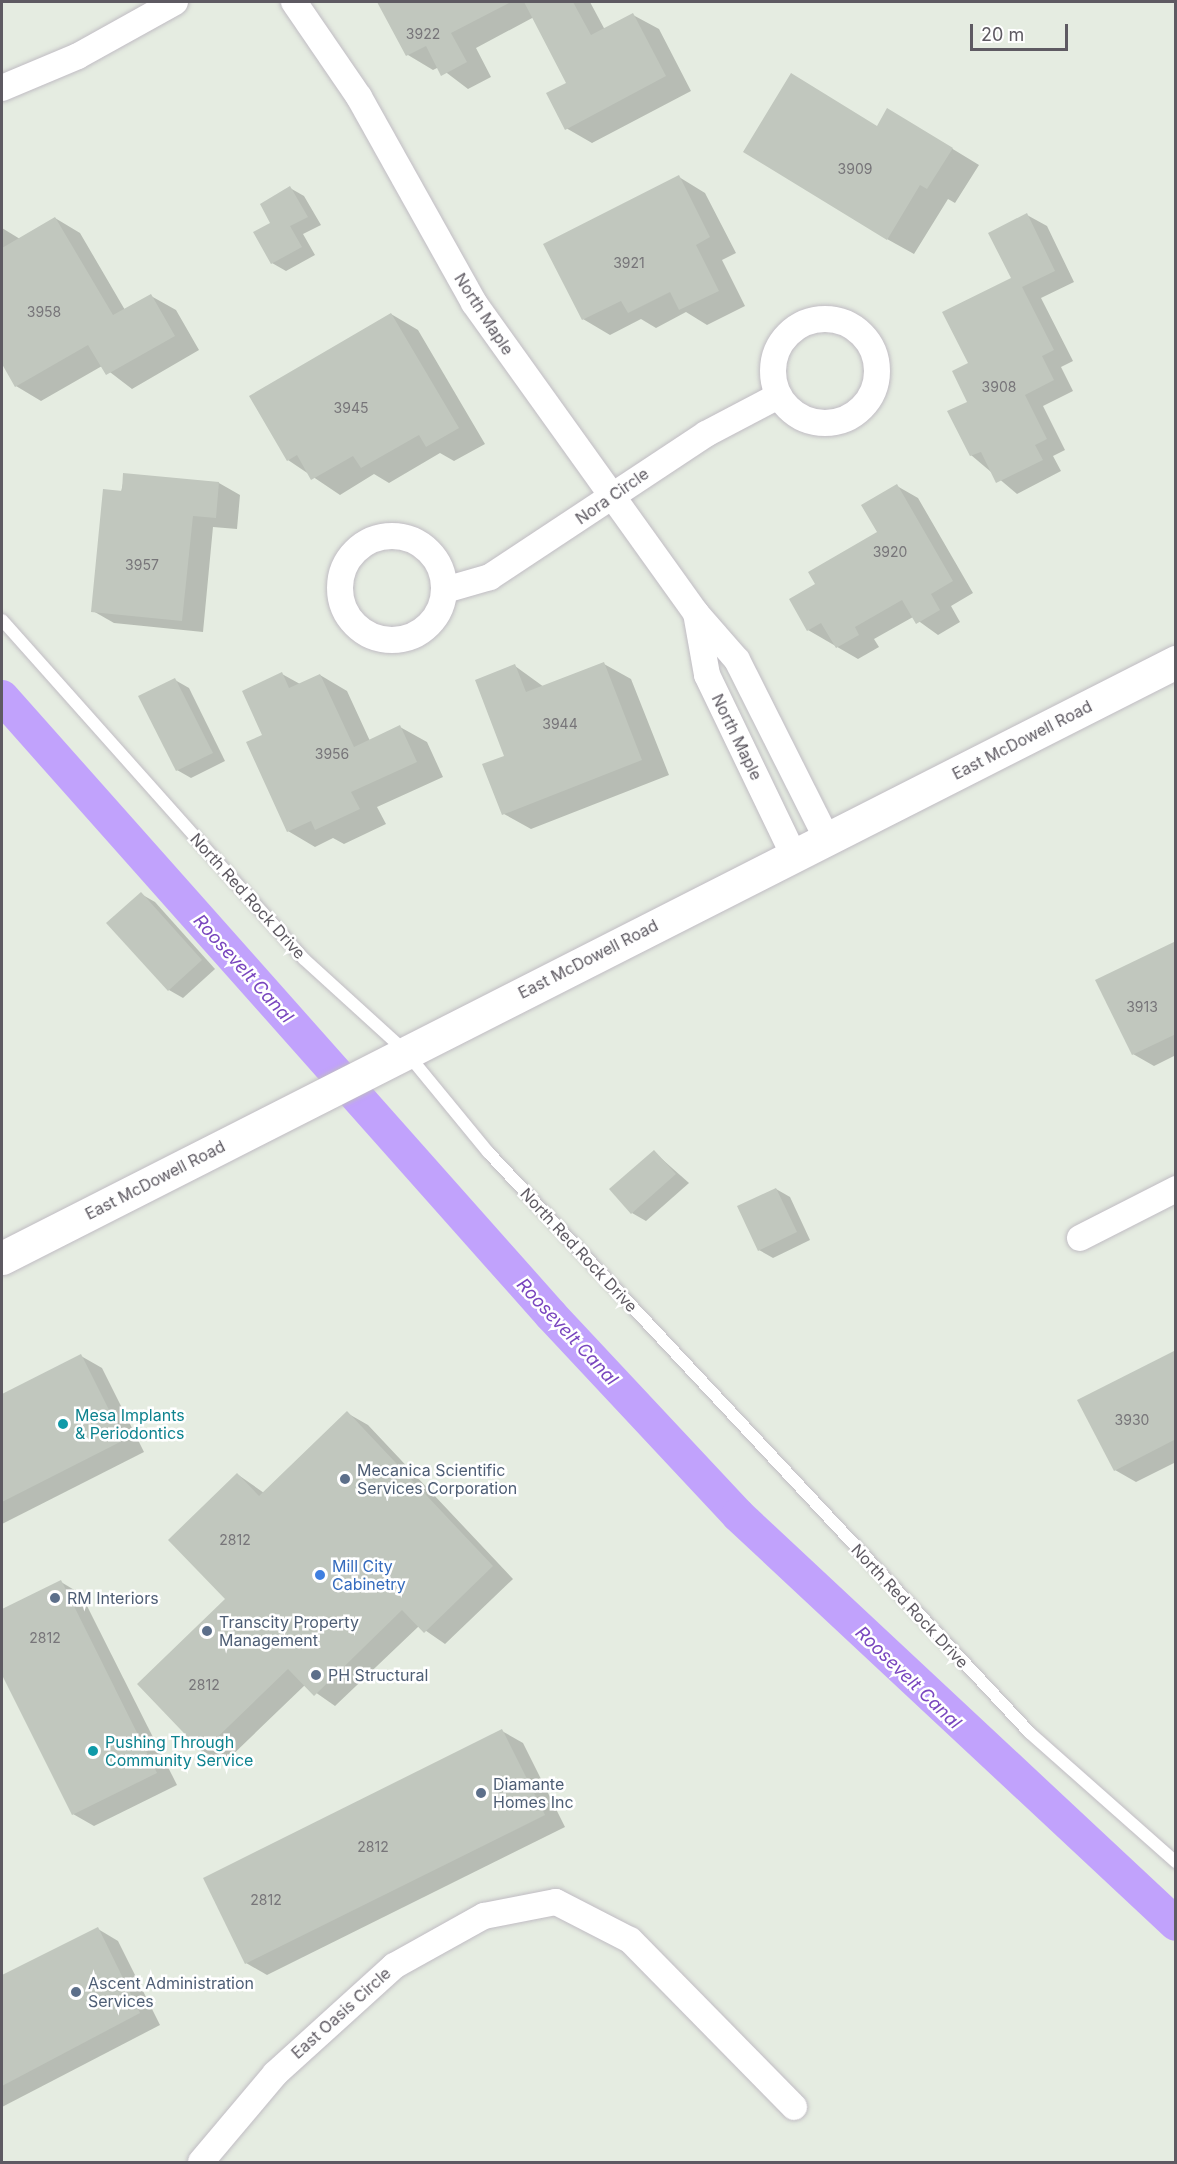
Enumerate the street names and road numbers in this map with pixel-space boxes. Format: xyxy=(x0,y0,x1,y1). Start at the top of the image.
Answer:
street label: North Maple xyxy=(450,270,518,358)
street label: Nora Circle xyxy=(572,464,652,528)
street label: North Maple xyxy=(708,691,766,783)
street label: East McDowell Road xyxy=(949,696,1095,784)
street label: North Red Rock Drive xyxy=(186,829,310,963)
street label: East McDowell Road xyxy=(515,915,661,1003)
street label: East McDowell Road xyxy=(82,1136,228,1224)
street label: North Red Rock Drive xyxy=(517,1184,641,1316)
street label: North Red Rock Drive xyxy=(848,1540,972,1672)
street label: East Oasis Circle xyxy=(287,1963,395,2063)

